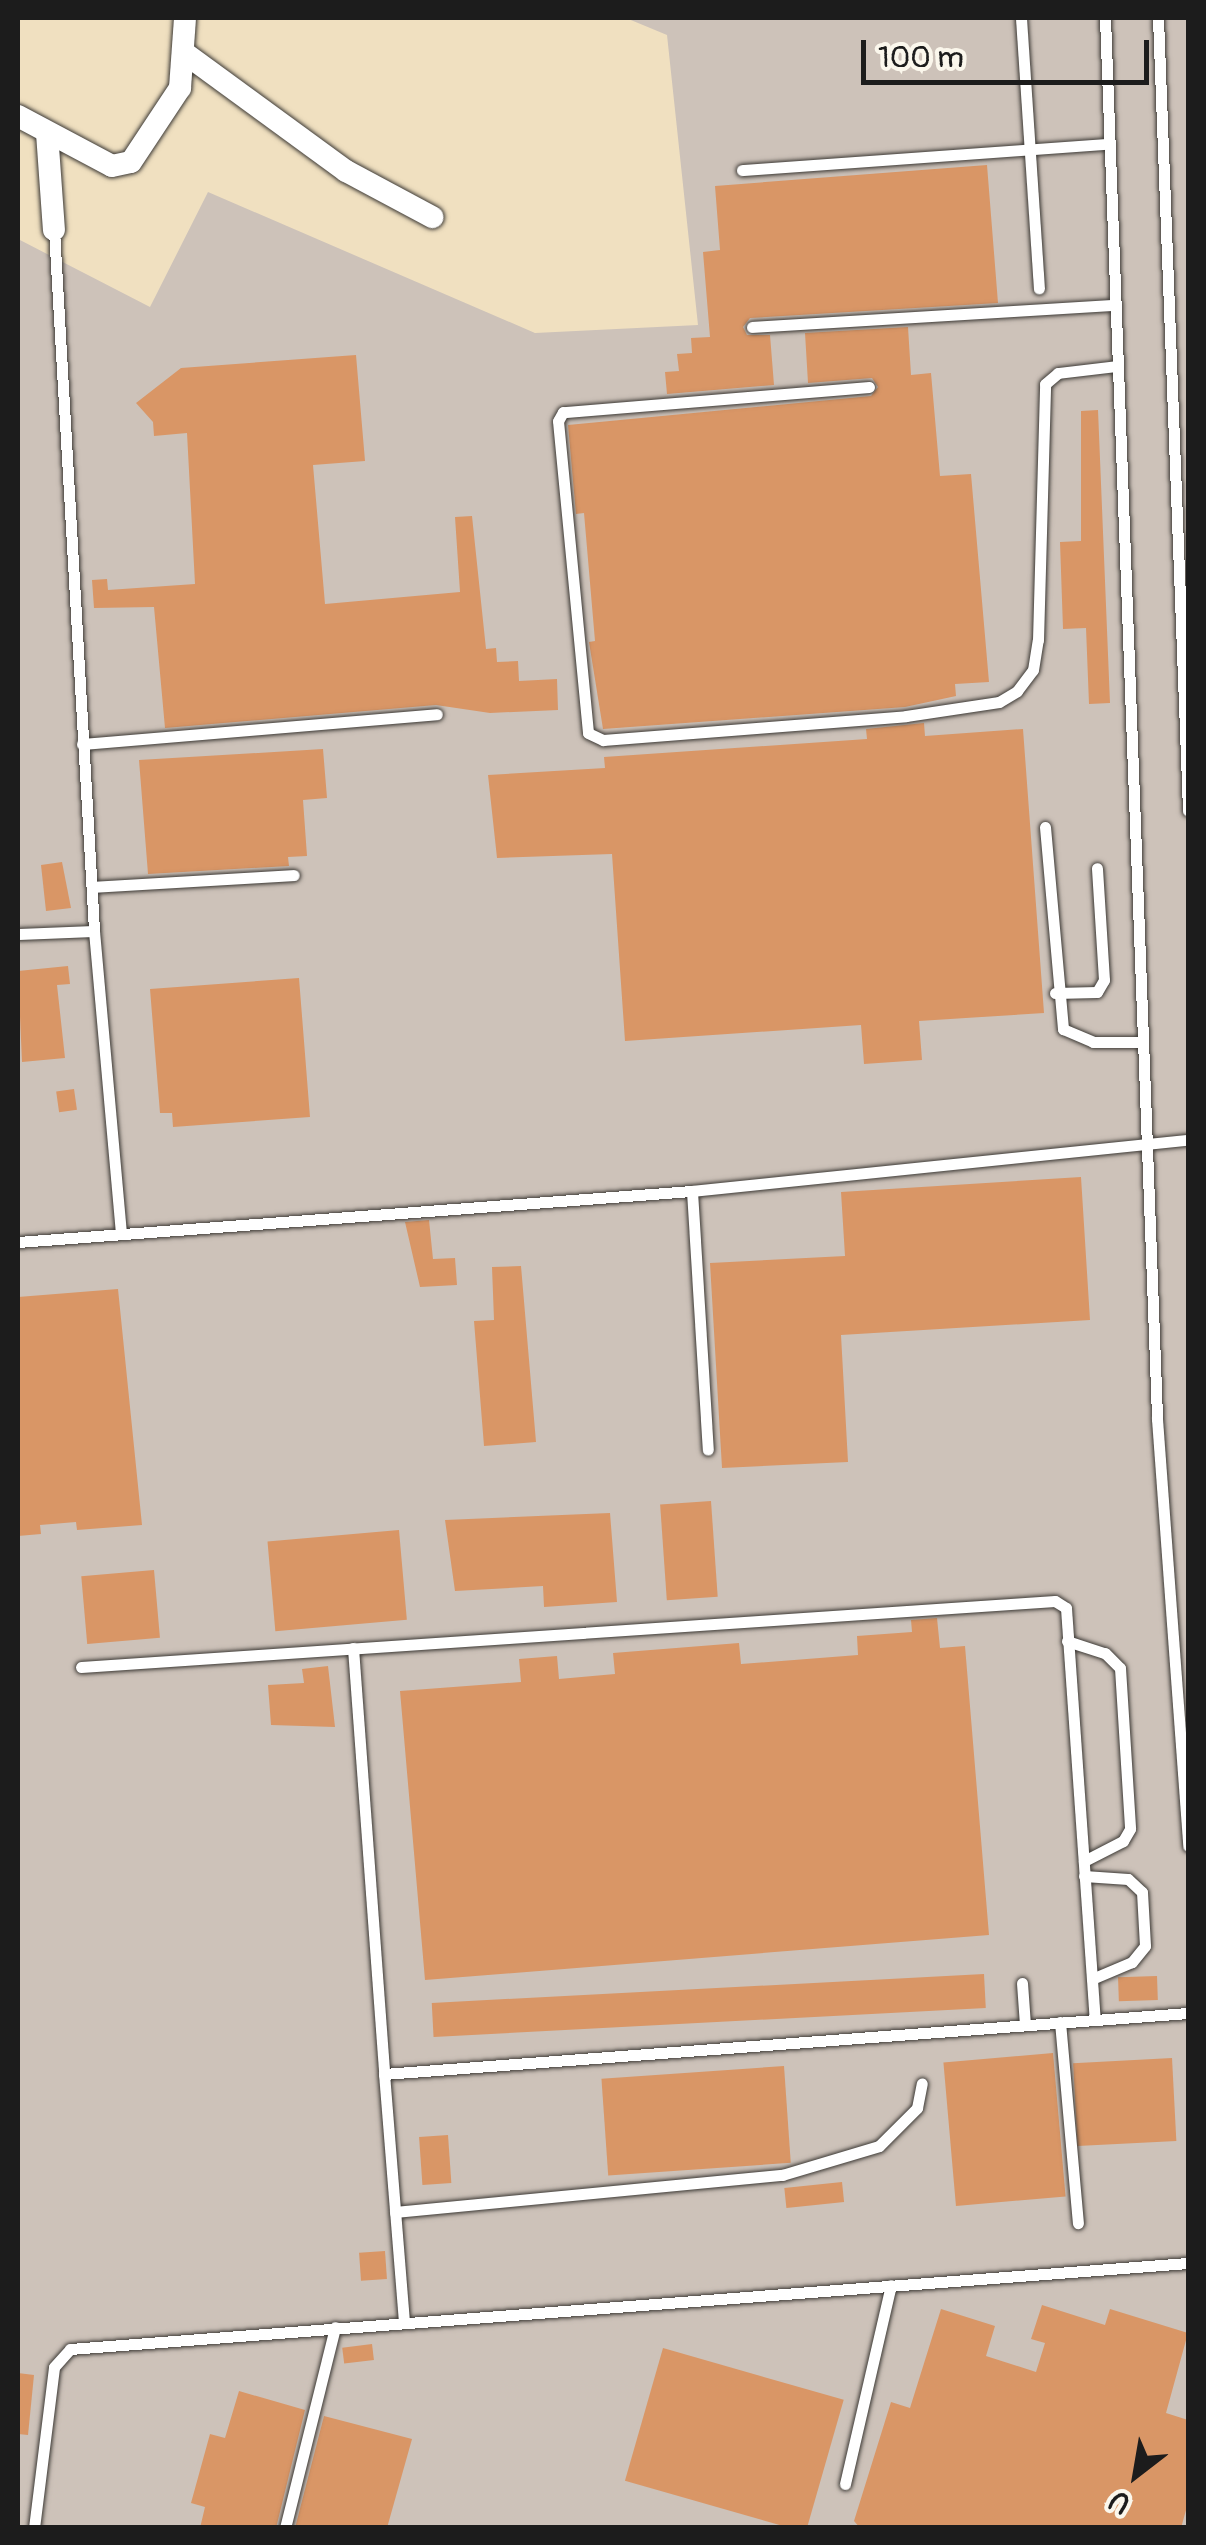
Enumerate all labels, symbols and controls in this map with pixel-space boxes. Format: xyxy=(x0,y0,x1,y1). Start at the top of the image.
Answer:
scale bar xyxy=(866,20,1154,82)
text: 100 m xyxy=(878,39,964,76)
north arrow xyxy=(1086,2425,1186,2525)
text: U xyxy=(1103,2481,1137,2521)

